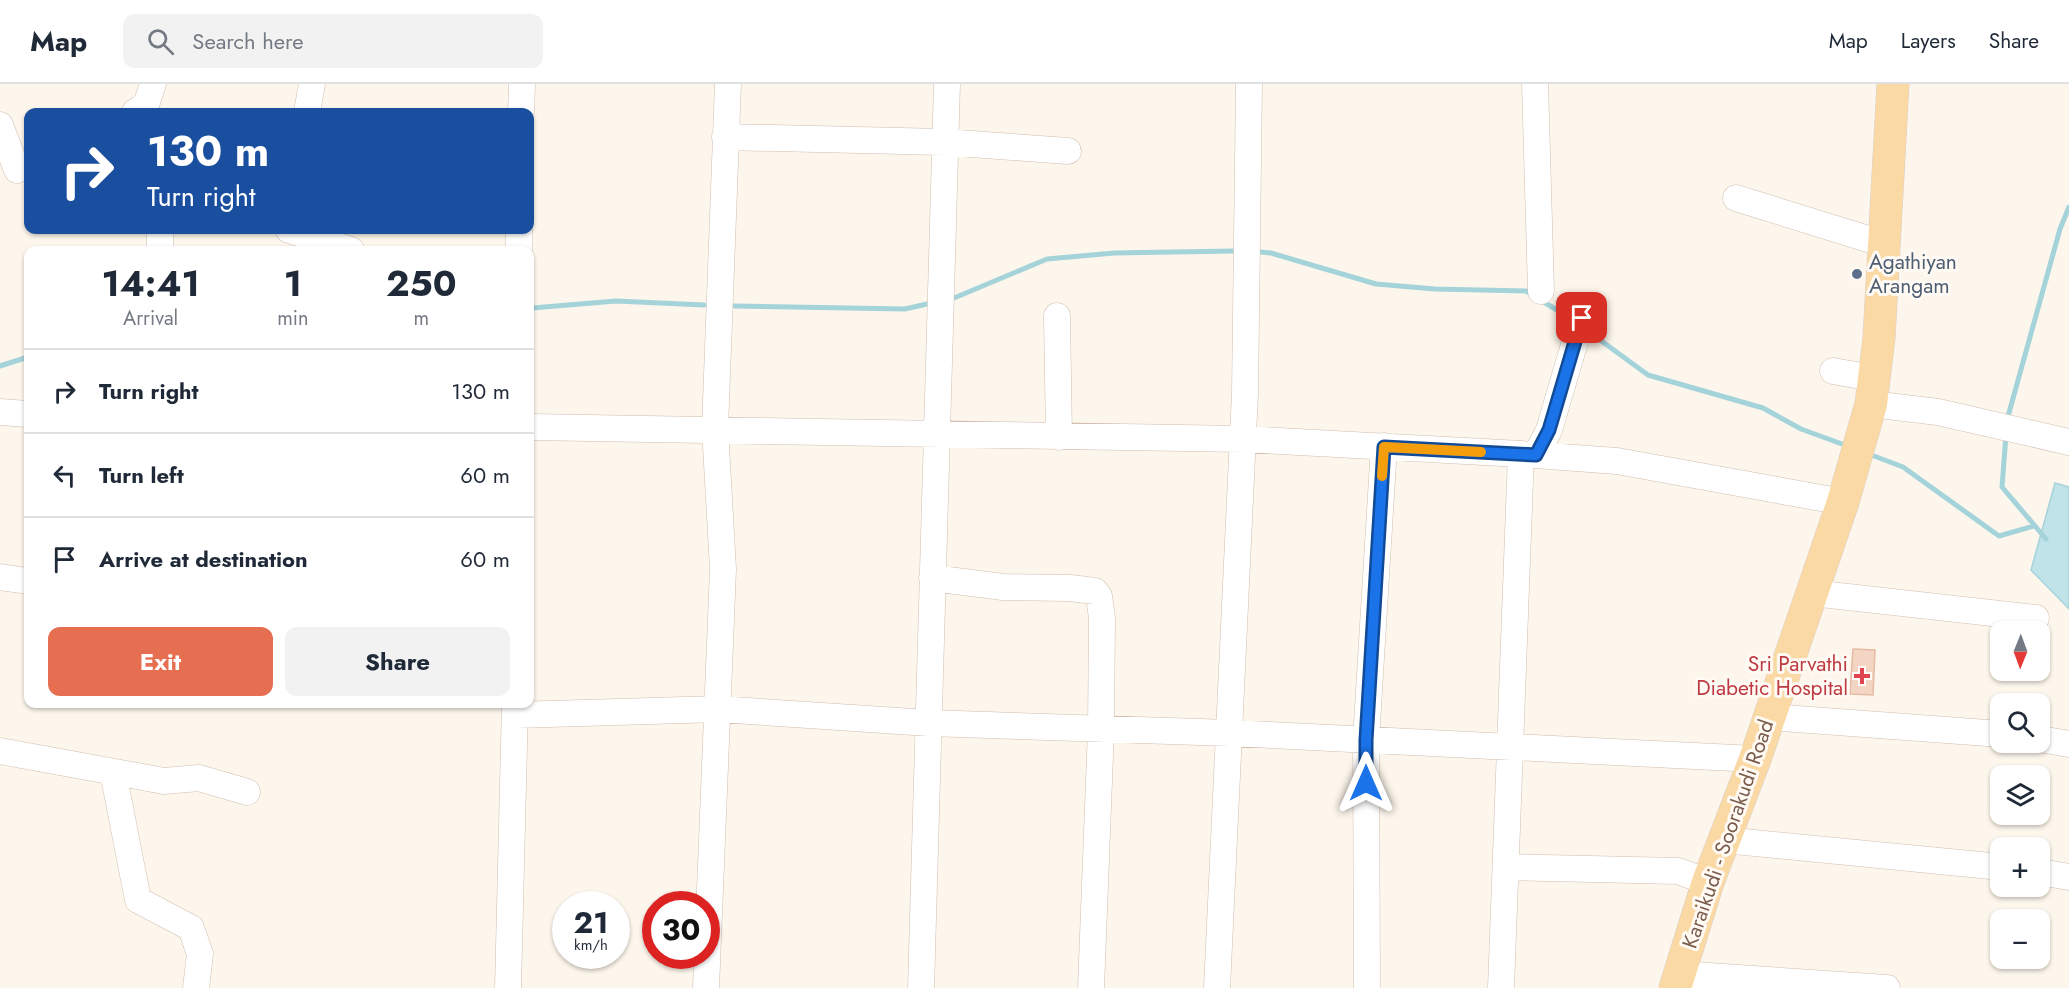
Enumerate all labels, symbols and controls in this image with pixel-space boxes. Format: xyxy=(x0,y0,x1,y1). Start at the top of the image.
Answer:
search box xyxy=(123,14,543,68)
text: Map xyxy=(30,21,87,62)
icon: search xyxy=(144,25,177,58)
text: Search here xyxy=(192,25,304,57)
text: Map xyxy=(1829,26,1868,56)
text: Layers xyxy=(1901,26,1956,56)
text: Share xyxy=(1989,26,2039,56)
text: 130 m xyxy=(147,121,269,182)
icon: right xyxy=(48,132,126,210)
text: Turn right xyxy=(147,177,255,216)
place label: Agathiyan Arangam xyxy=(1869,247,1957,301)
text: 14:41 xyxy=(101,257,200,309)
text: 1 xyxy=(284,257,302,309)
text: 250 xyxy=(386,257,457,309)
marker: Agathiyan Arangam xyxy=(1850,267,1864,281)
pin xyxy=(1556,292,1607,343)
icon: arrive xyxy=(1565,301,1598,334)
text: Arrival xyxy=(123,304,178,333)
text: min xyxy=(277,304,309,333)
text: m xyxy=(413,304,429,333)
icon: right xyxy=(48,375,81,408)
text: Turn right xyxy=(99,375,199,407)
text: 130 m xyxy=(451,375,510,407)
icon: left xyxy=(48,459,81,492)
text: Turn left xyxy=(99,459,184,491)
text: 60 m xyxy=(460,459,510,491)
icon: arrive xyxy=(48,543,81,576)
text: Arrive at destination xyxy=(99,543,308,575)
text: 60 m xyxy=(460,543,510,575)
north arrow xyxy=(1990,621,2050,681)
map controls xyxy=(1990,621,2050,969)
button: Exit xyxy=(48,627,273,696)
button: Share xyxy=(285,627,510,696)
place label: Sri Parvathi Diabetic Hospital xyxy=(1696,649,1848,703)
marker: Sri Parvathi Diabetic Hospital xyxy=(1853,667,1871,685)
button: search xyxy=(1990,693,2050,753)
street label: Karaikudi - Soorakudi Road xyxy=(1675,716,1781,952)
position arrow xyxy=(1334,751,1398,815)
button: layers xyxy=(1990,765,2050,825)
button: + xyxy=(1990,837,2050,897)
speed limit sign: 30 xyxy=(642,891,720,969)
text: 21 xyxy=(574,901,608,944)
button: − xyxy=(1990,909,2050,969)
text: km/h xyxy=(574,934,608,956)

